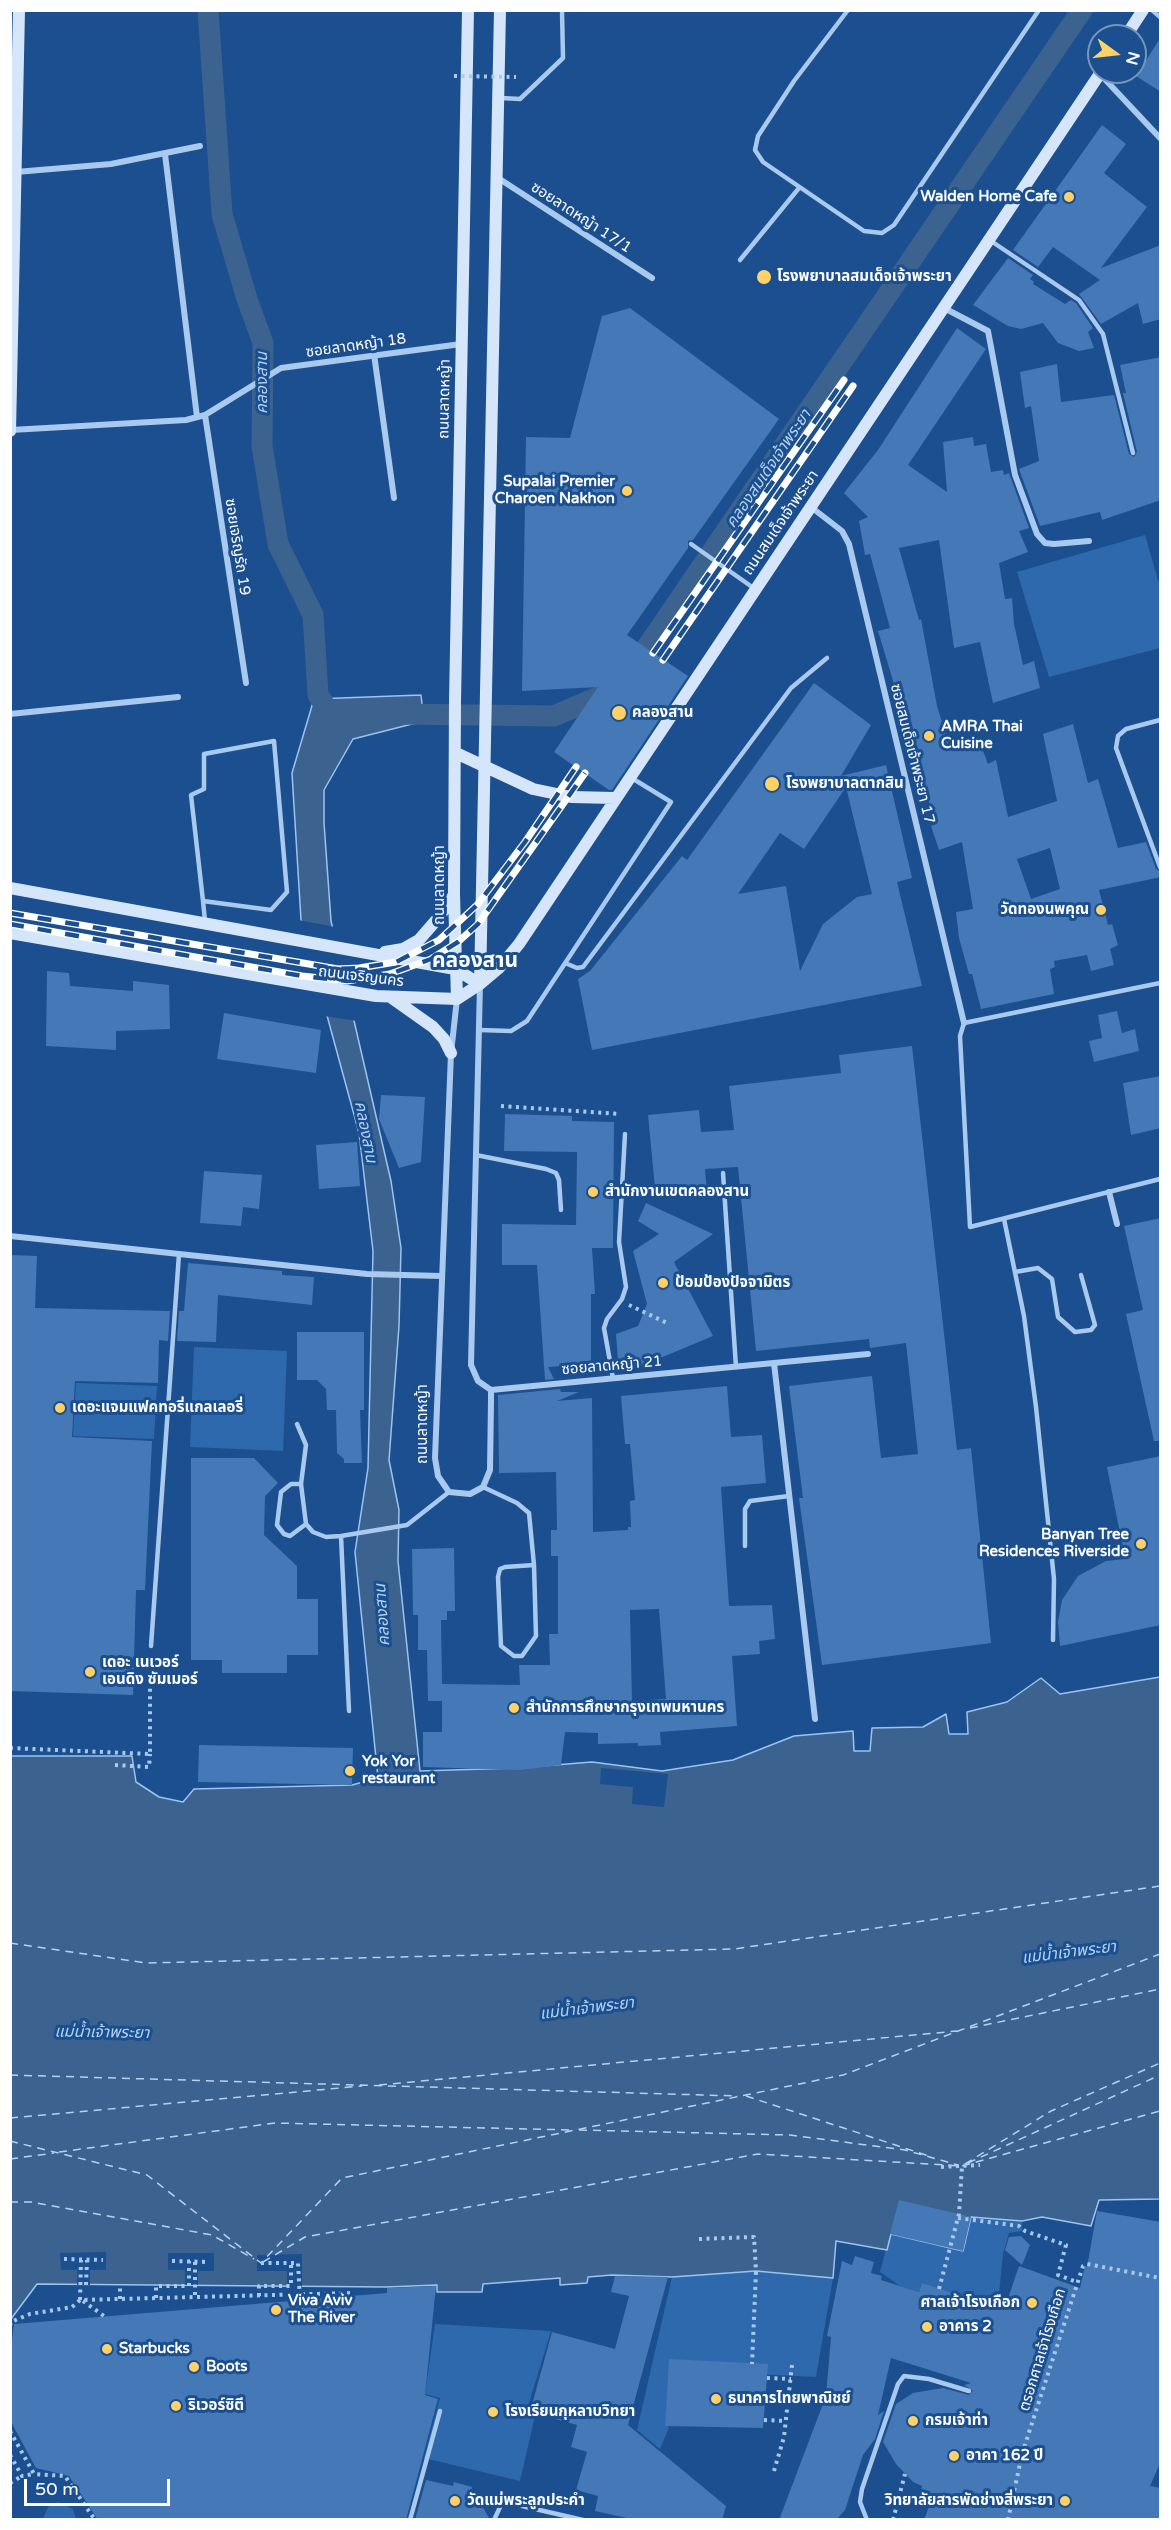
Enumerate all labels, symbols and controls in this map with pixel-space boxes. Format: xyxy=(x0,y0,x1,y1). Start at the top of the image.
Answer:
north arrow xyxy=(1087,24,1147,84)
text: N xyxy=(1121,49,1144,67)
street label: ซอยลาดหญ้า 17/1 xyxy=(527,179,635,257)
place label: Walden Home Cafe xyxy=(920,188,1057,206)
marker: Walden Home Cafe xyxy=(1062,190,1076,204)
marker: โรงพยาบาลสมเด็จเจ้าพระยา xyxy=(755,268,773,286)
place label: โรงพยาบาลสมเด็จเจ้าพระยา xyxy=(777,268,952,286)
street label: ซอยลาดหญ้า 18 xyxy=(305,330,407,362)
water label: คลองสาน xyxy=(253,352,273,414)
street label: ถนนลาดหญ้า xyxy=(435,359,455,439)
water label: คลองสมเด็จเจ้าพระยา xyxy=(722,406,816,532)
street label: ถนนสมเด็จเจ้าพระยา xyxy=(739,467,823,579)
place label: Supalai Premier Charoen Nakhon xyxy=(495,473,615,508)
marker: Supalai Premier Charoen Nakhon xyxy=(620,484,634,498)
street label: ซอยเจริญรัถ 19 xyxy=(220,497,254,597)
street label: ซอยสมเด็จเจ้าพระยา 17 xyxy=(886,682,938,826)
marker: คลองสาน xyxy=(610,704,628,722)
place label: คลองสาน xyxy=(632,704,693,722)
place label: AMRA Thai Cuisine xyxy=(941,718,1023,753)
marker: AMRA Thai Cuisine xyxy=(922,729,936,743)
marker: โรงพยาบาลตากสิน xyxy=(763,775,781,793)
place label: โรงพยาบาลตากสิน xyxy=(786,775,904,793)
street label: ถนนลาดหญ้า xyxy=(431,845,449,925)
place label: วัดทองนพคุณ xyxy=(1000,901,1089,919)
marker: วัดทองนพคุณ xyxy=(1094,903,1108,917)
district label: คลองสาน xyxy=(432,948,518,974)
street label: ถนนเจริญนคร xyxy=(317,963,405,991)
water label: คลองสาน xyxy=(350,1100,380,1164)
place label: สำนักงานเขตคลองสาน xyxy=(605,1183,749,1201)
marker: สำนักงานเขตคลองสาน xyxy=(586,1185,600,1199)
place label: ป้อมป้องปัจจามิตร xyxy=(675,1274,790,1292)
marker: ป้อมป้องปัจจามิตร xyxy=(656,1276,670,1290)
street label: ซอยลาดหญ้า 21 xyxy=(561,1353,663,1379)
street label: ถนนลาดหญ้า xyxy=(414,1384,432,1464)
place label: เดอะแจมแฟคทอรี่แกลเลอรี่ xyxy=(72,1399,243,1417)
marker: เดอะแจมแฟคทอรี่แกลเลอรี่ xyxy=(53,1401,67,1415)
place label: Banyan Tree Residences Riverside xyxy=(979,1526,1129,1561)
marker: Banyan Tree Residences Riverside xyxy=(1134,1537,1148,1551)
water label: คลองสาน xyxy=(371,1583,395,1647)
place label: เดอะ เนเวอร์ เอนดิง ซัมเมอร์ xyxy=(102,1654,198,1689)
marker: เดอะ เนเวอร์ เอนดิง ซัมเมอร์ xyxy=(83,1665,97,1679)
place label: สำนักการศึกษากรุงเทพมหานคร xyxy=(526,1699,724,1717)
marker: สำนักการศึกษากรุงเทพมหานคร xyxy=(507,1701,521,1715)
place label: Yok Yor restaurant xyxy=(362,1753,435,1788)
marker: Yok Yor restaurant xyxy=(343,1764,357,1778)
water label: แม่น้ำเจ้าพระยา xyxy=(1021,1938,1117,1968)
water label: แม่น้ำเจ้าพระยา xyxy=(539,1994,635,2024)
water label: แม่น้ำเจ้าพระยา xyxy=(54,2023,150,2043)
street label: ตรอกศาลเจ้าโรงเกือก xyxy=(1016,2286,1070,2414)
place label: Viva Aviv The River xyxy=(288,2292,355,2327)
place label: ศาลเจ้าโรงเกือก xyxy=(920,2294,1020,2312)
marker: ศาลเจ้าโรงเกือก xyxy=(1025,2296,1039,2310)
marker: Viva Aviv The River xyxy=(269,2303,283,2317)
place label: อาคาร 2 xyxy=(939,2318,992,2336)
marker: อาคาร 2 xyxy=(920,2320,934,2334)
place label: Starbucks xyxy=(119,2340,190,2358)
marker: Starbucks xyxy=(100,2342,114,2356)
place label: Boots xyxy=(206,2358,247,2376)
marker: Boots xyxy=(187,2360,201,2374)
place label: ธนาคารไทยพาณิชย์ xyxy=(728,2390,851,2408)
marker: ธนาคารไทยพาณิชย์ xyxy=(709,2392,723,2406)
place label: ริเวอร์ซิตี xyxy=(188,2397,244,2415)
marker: ริเวอร์ซิตี xyxy=(169,2399,183,2413)
place label: โรงเรียนกุหลาบวิทยา xyxy=(505,2403,635,2421)
marker: โรงเรียนกุหลาบวิทยา xyxy=(486,2405,500,2419)
place label: กรมเจ้าท่า xyxy=(925,2412,988,2430)
marker: กรมเจ้าท่า xyxy=(906,2414,920,2428)
place label: อาคา 162 ปี xyxy=(966,2447,1043,2465)
marker: อาคา 162 ปี xyxy=(947,2449,961,2463)
scale bar xyxy=(27,2467,172,2505)
text: 50 m xyxy=(35,2478,79,2500)
place label: วัดแม่พระลูกประคำ xyxy=(467,2492,585,2510)
place label: วิทยาลัยสารพัดช่างสี่พระยา xyxy=(885,2492,1053,2510)
marker: วัดแม่พระลูกประคำ xyxy=(448,2494,462,2508)
marker: วิทยาลัยสารพัดช่างสี่พระยา xyxy=(1058,2494,1072,2508)

